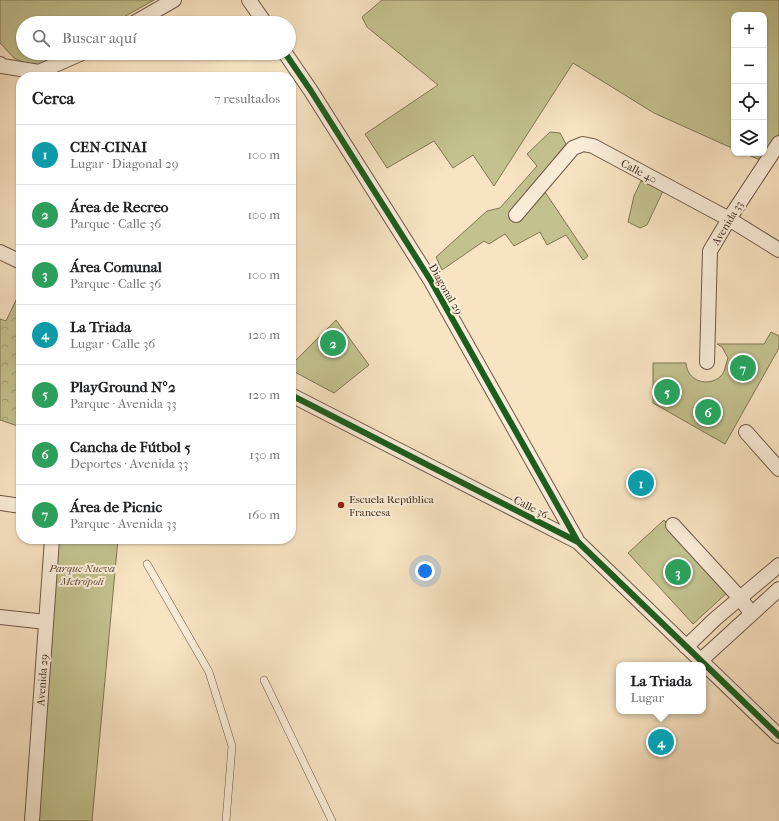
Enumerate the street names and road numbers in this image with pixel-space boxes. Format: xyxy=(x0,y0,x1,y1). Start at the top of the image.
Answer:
street label: Calle 40 xyxy=(619,157,659,186)
street label: Avenida 33 xyxy=(709,199,746,249)
street label: Diagonal 29 xyxy=(426,262,465,317)
street label: Calle 36 xyxy=(511,493,550,522)
street label: Avenida 29 xyxy=(34,653,51,707)

